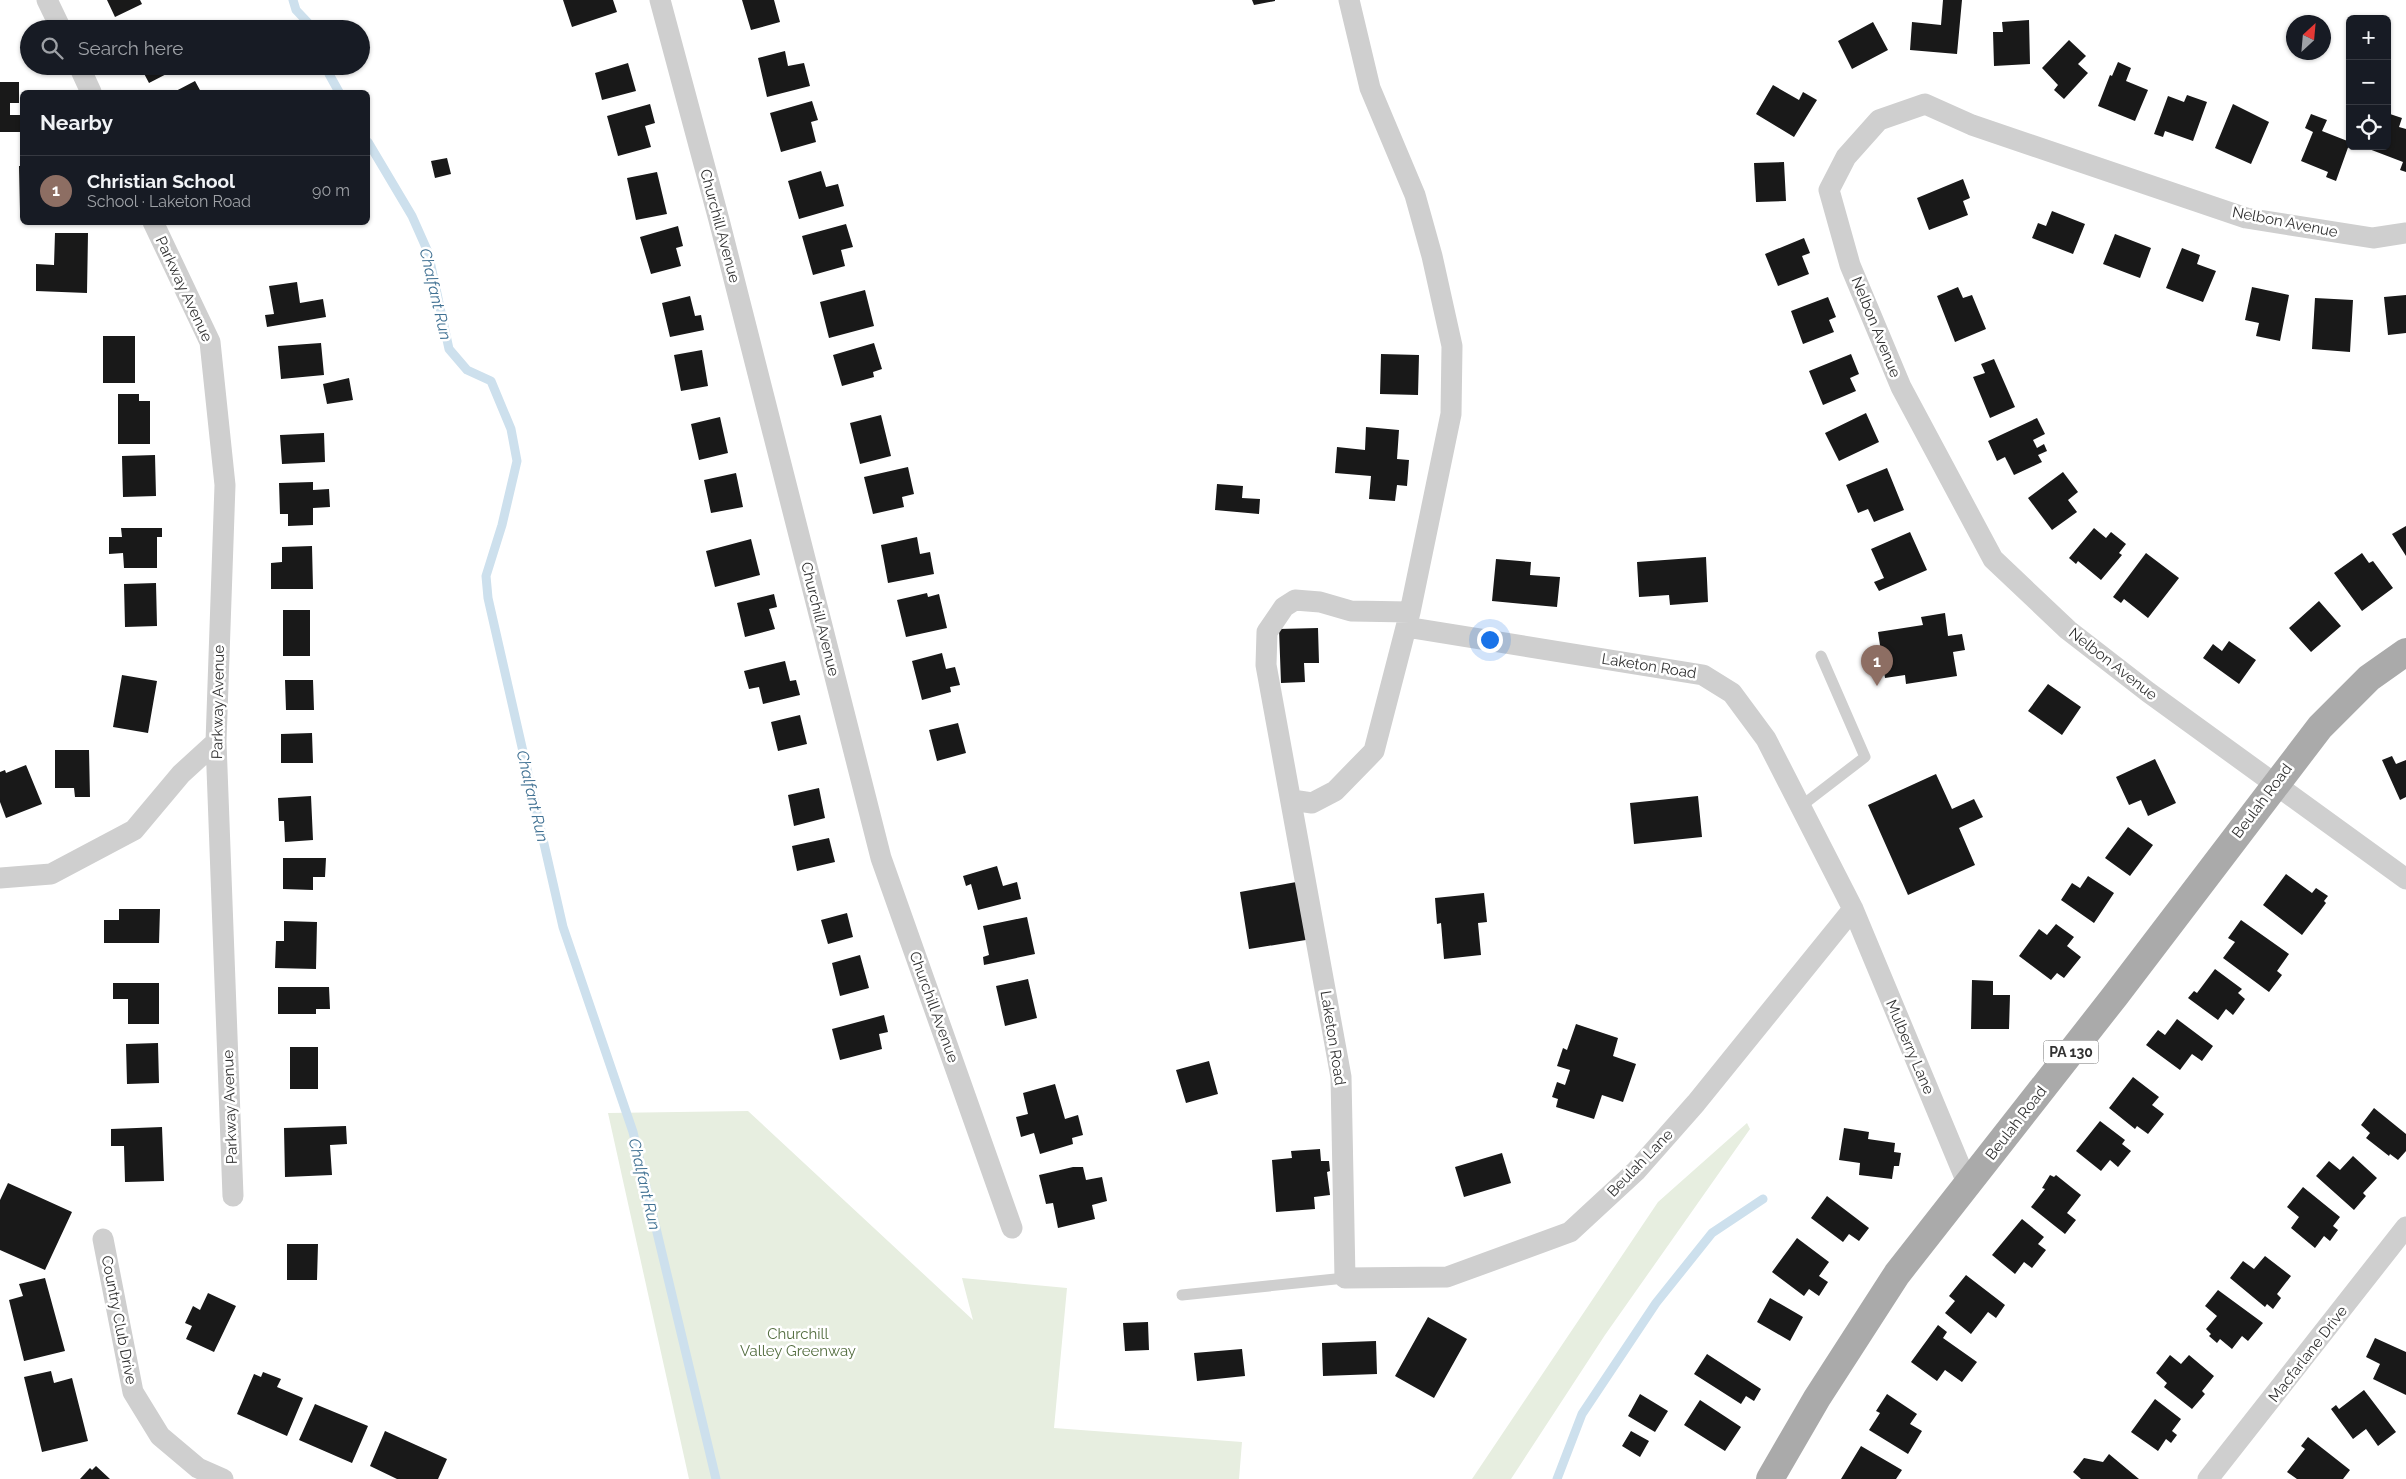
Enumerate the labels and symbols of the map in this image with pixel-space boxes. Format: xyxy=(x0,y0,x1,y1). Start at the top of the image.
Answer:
north arrow xyxy=(2286,15,2331,60)
street label: Churchill Avenue xyxy=(696,167,744,285)
street label: Nelbon Avenue xyxy=(2231,203,2340,241)
street label: Parkway Avenue xyxy=(152,233,216,345)
water label: Chalfant Run xyxy=(416,246,455,342)
street label: Nelbon Avenue xyxy=(1848,274,1905,380)
street label: Churchill Avenue xyxy=(797,560,843,678)
street label: Nelbon Avenue xyxy=(2065,624,2161,704)
your location xyxy=(1477,627,1503,653)
street label: Parkway Avenue xyxy=(208,645,228,759)
pin: 1 xyxy=(1861,645,1893,686)
street label: Laketon Road xyxy=(1600,650,1698,682)
water label: Chalfant Run xyxy=(513,748,552,844)
street label: Beulah Road xyxy=(2228,760,2296,842)
street label: Churchill Avenue xyxy=(906,949,963,1065)
street label: Laketon Road xyxy=(1317,989,1349,1087)
street label: Mulberry Lane xyxy=(1882,997,1938,1097)
road number: PA 130 xyxy=(2044,1040,2098,1064)
street label: Parkway Avenue xyxy=(219,1049,241,1164)
street label: Beulah Road xyxy=(1982,1083,2050,1163)
street label: Beulah Lane xyxy=(1603,1125,1677,1201)
water label: Chalfant Run xyxy=(625,1136,664,1232)
street label: Country Club Drive xyxy=(98,1254,140,1386)
street label: Macfarlane Drive xyxy=(2265,1302,2351,1406)
park label: Churchill Valley Greenway xyxy=(740,1325,856,1360)

